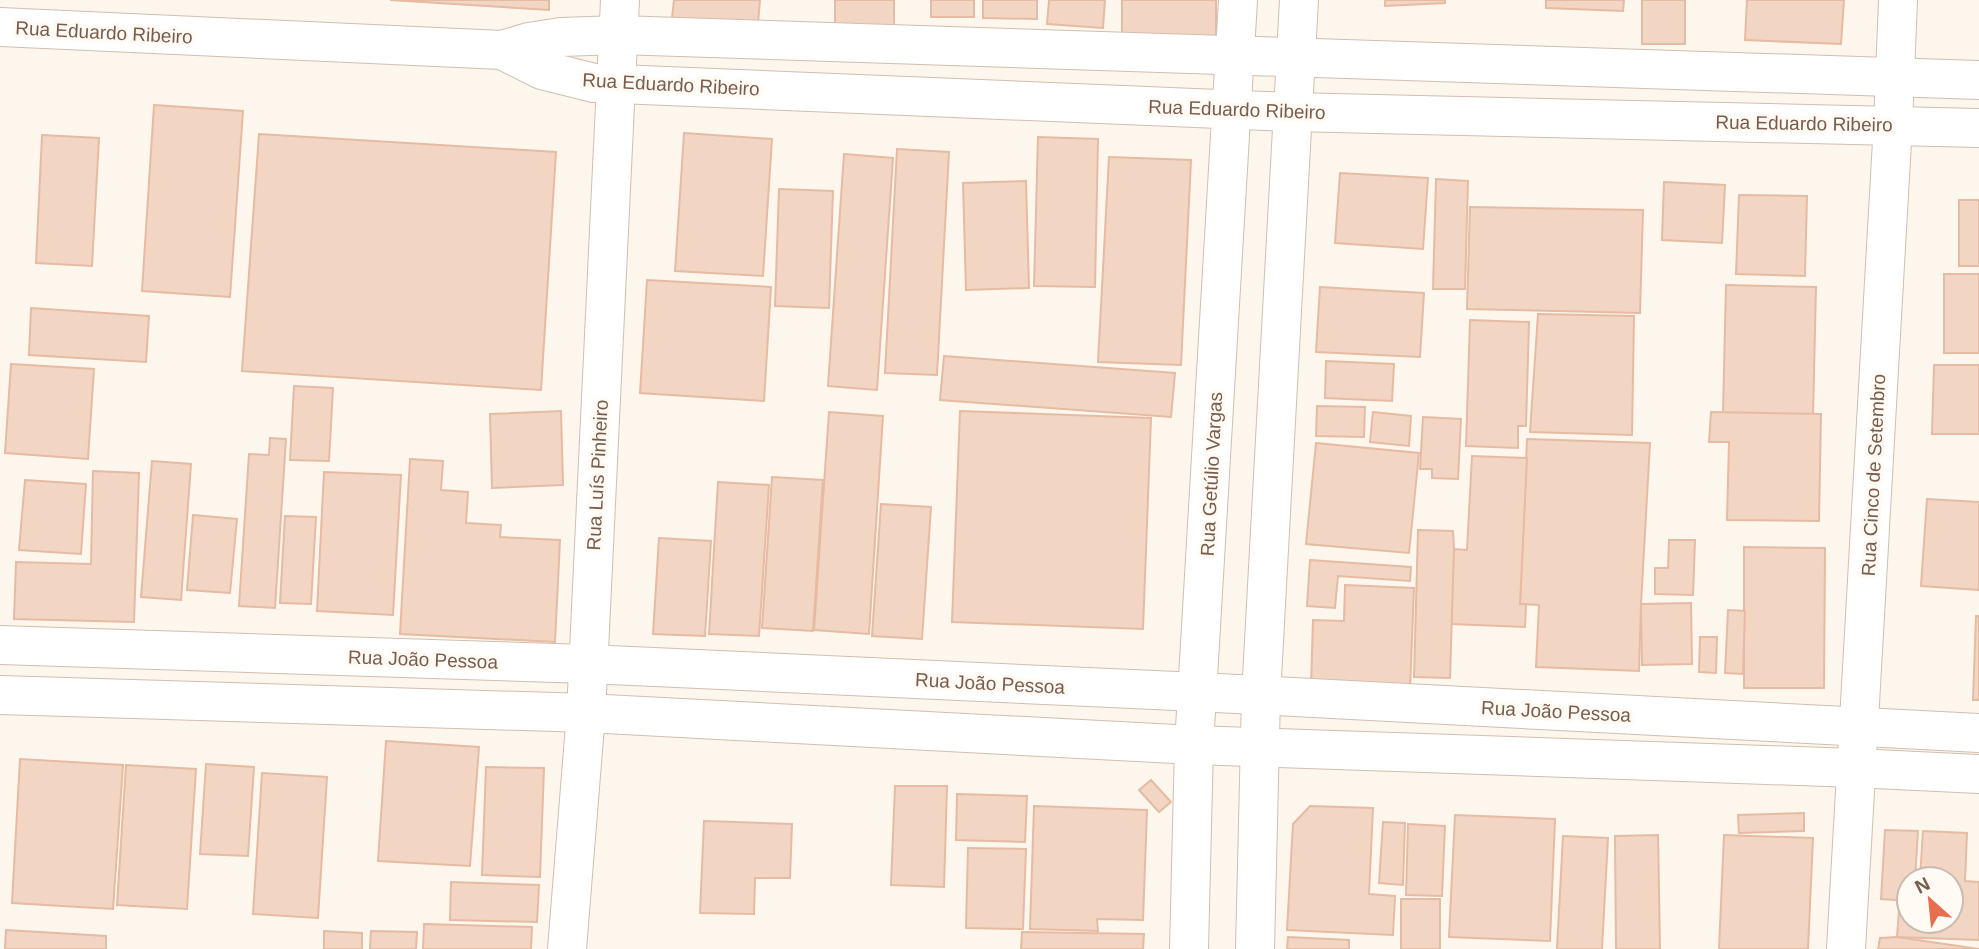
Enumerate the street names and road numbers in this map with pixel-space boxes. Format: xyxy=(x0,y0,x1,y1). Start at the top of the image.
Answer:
street label: Rua Eduardo Ribeiro xyxy=(15,17,193,48)
street label: Rua Eduardo Ribeiro xyxy=(582,69,760,100)
street label: Rua Eduardo Ribeiro xyxy=(1148,96,1326,123)
street label: Rua Eduardo Ribeiro xyxy=(1715,111,1893,136)
street label: Rua Cinco de Setembro xyxy=(1858,373,1889,577)
street label: Rua Getúlio Vargas xyxy=(1197,391,1226,557)
street label: Rua Luís Pinheiro xyxy=(583,399,612,551)
street label: Rua João Pessoa xyxy=(348,646,499,673)
street label: Rua João Pessoa xyxy=(915,669,1066,698)
street label: Rua João Pessoa xyxy=(1481,697,1632,726)

